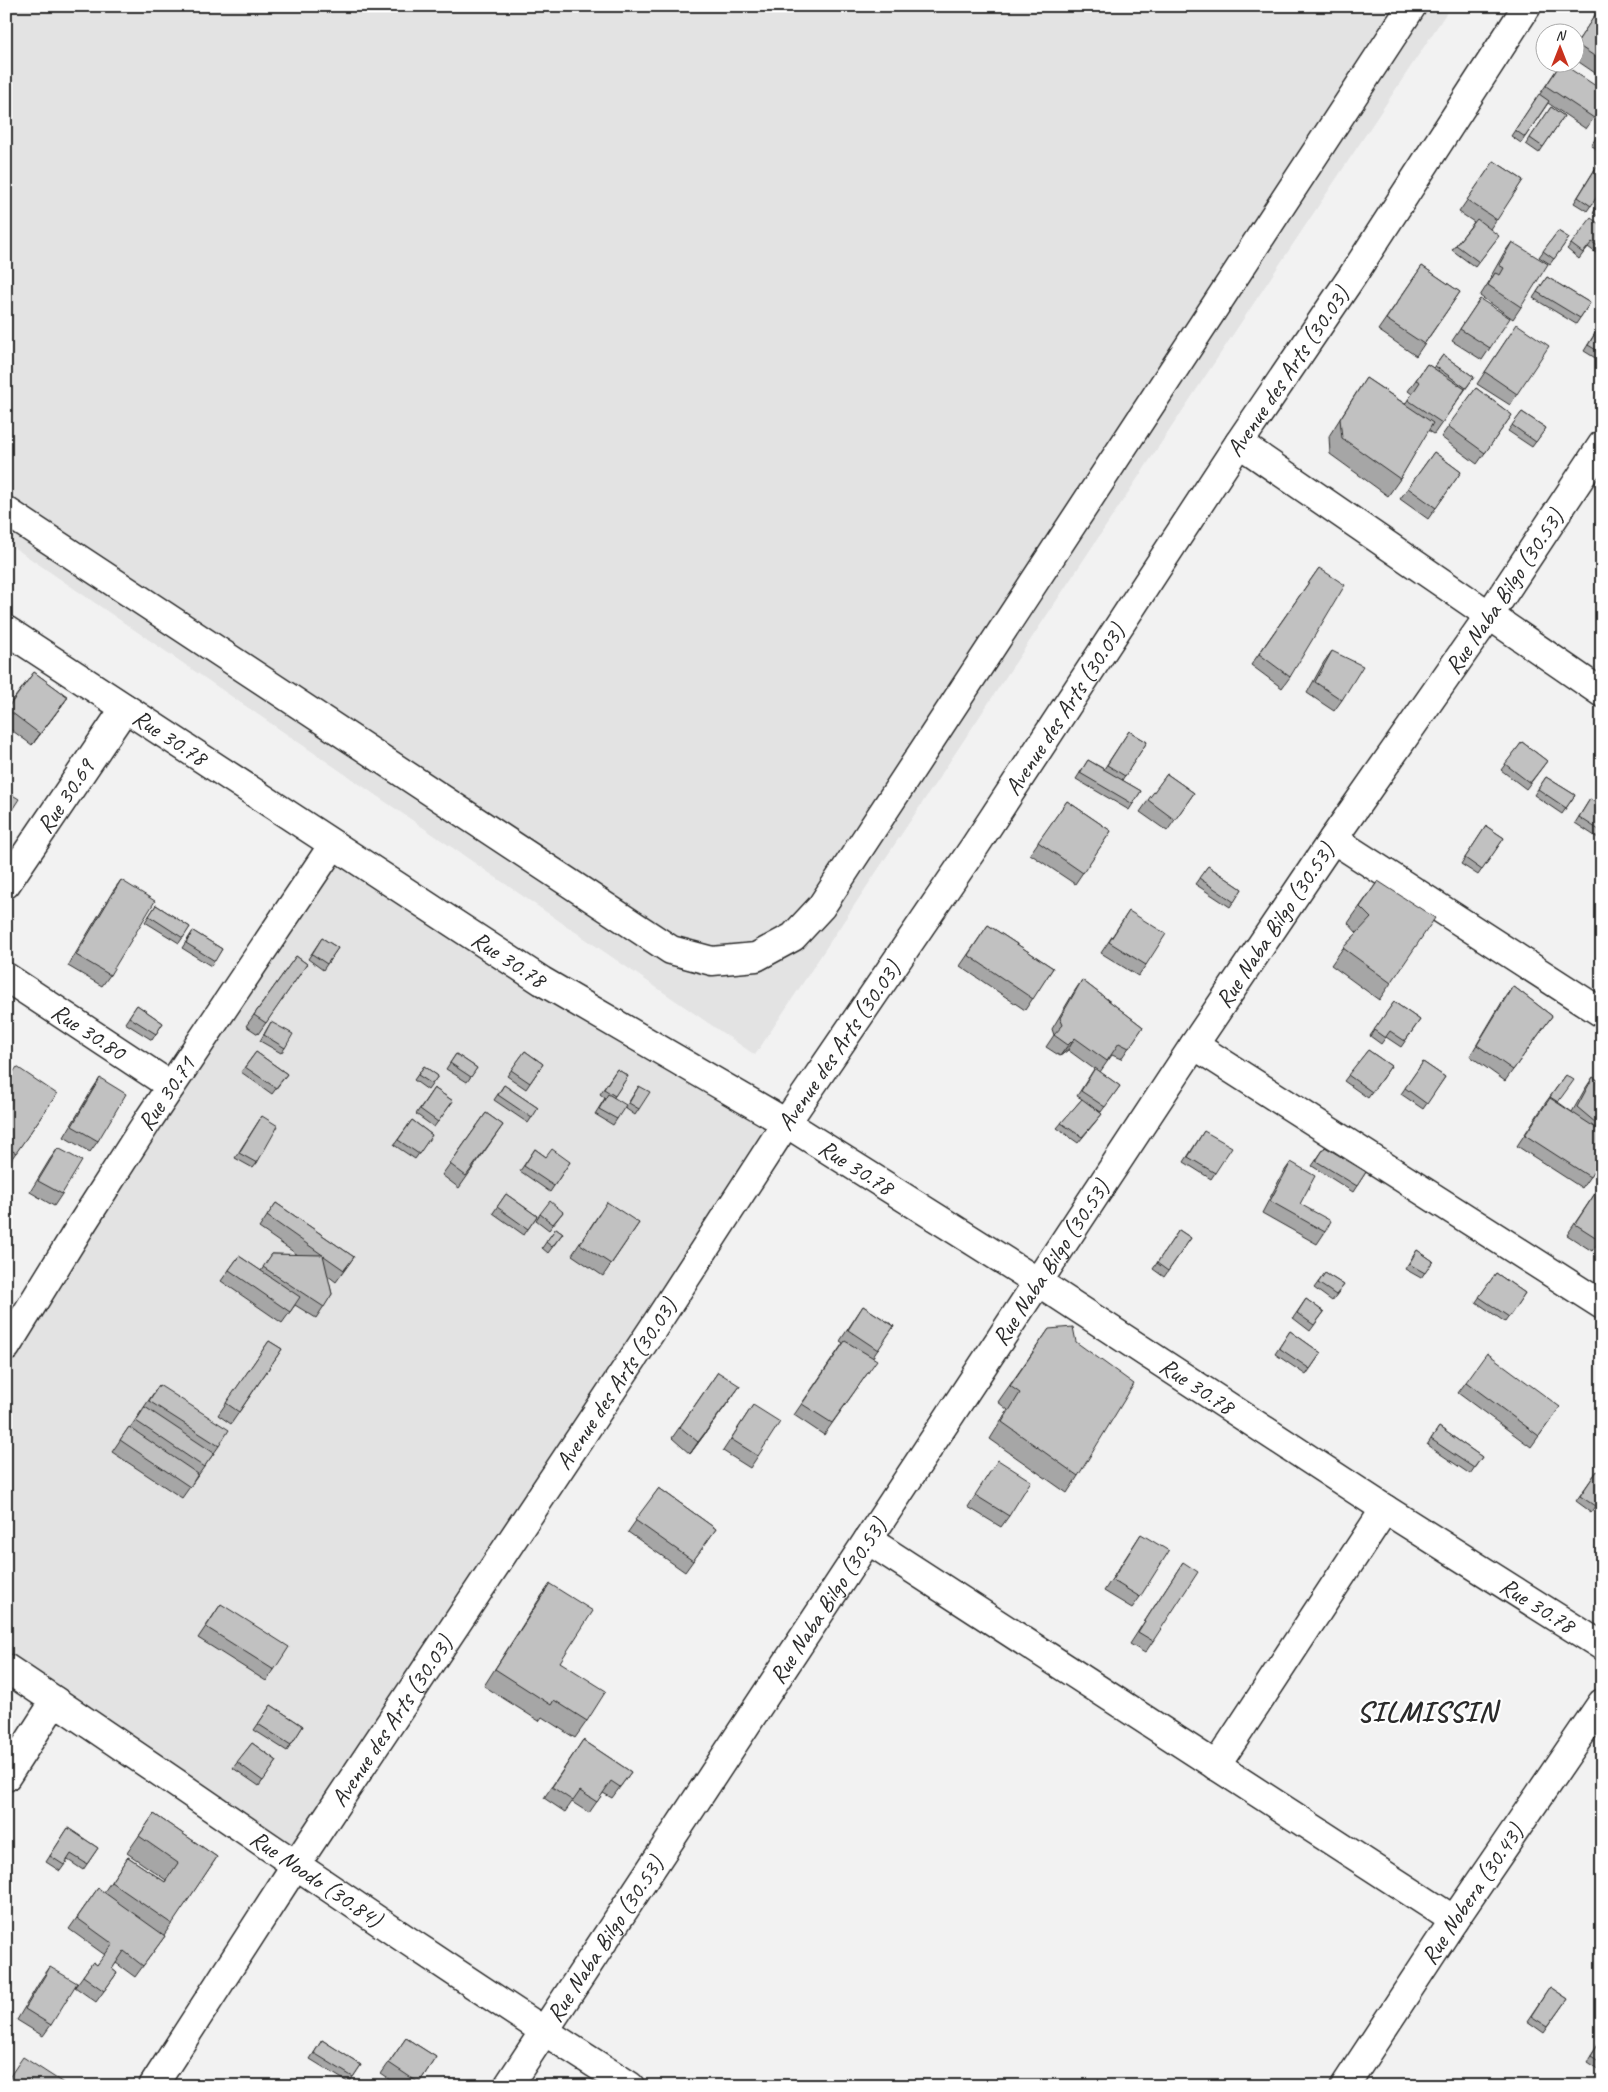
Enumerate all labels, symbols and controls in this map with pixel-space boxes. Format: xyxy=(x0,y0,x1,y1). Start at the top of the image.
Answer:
north arrow xyxy=(1536,22,1586,72)
text: N xyxy=(1556,27,1567,44)
street label: Avenue des Arts (30.03) xyxy=(1219,280,1356,462)
street label: Rue Naba Bilgo (30.53) xyxy=(1438,503,1571,680)
street label: Avenue des Arts (30.03) xyxy=(997,617,1132,801)
street label: Rue 30.78 xyxy=(127,702,215,774)
street label: Rue 30.69 xyxy=(30,752,102,839)
street label: Rue Naba Bilgo (30.53) xyxy=(1209,836,1341,1013)
street label: Rue 30.78 xyxy=(466,924,553,996)
street label: Avenue des Arts (30.03) xyxy=(770,954,908,1136)
street label: Rue 30.80 xyxy=(46,996,133,1068)
street label: Rue 30.71 xyxy=(131,1050,202,1136)
street label: Rue 30.78 xyxy=(813,1133,901,1203)
street label: Rue Naba Bilgo (30.53) xyxy=(985,1173,1117,1351)
street label: Avenue des Arts (30.03) xyxy=(548,1292,684,1475)
street label: Rue 30.78 xyxy=(1154,1351,1242,1422)
street label: Rue Naba Bilgo (30.53) xyxy=(762,1511,894,1689)
street label: Rue 30.78 xyxy=(1495,1571,1582,1641)
street label: Avenue des Arts (30.03) xyxy=(324,1629,460,1812)
district label: SILMISSIN xyxy=(1357,1693,1501,1730)
street label: Rue Nobera (30.43) xyxy=(1414,1817,1531,1970)
street label: Rue Noodo (30.84) xyxy=(245,1823,389,1935)
street label: Rue Naba Bilgo (30.53) xyxy=(539,1850,671,2028)

